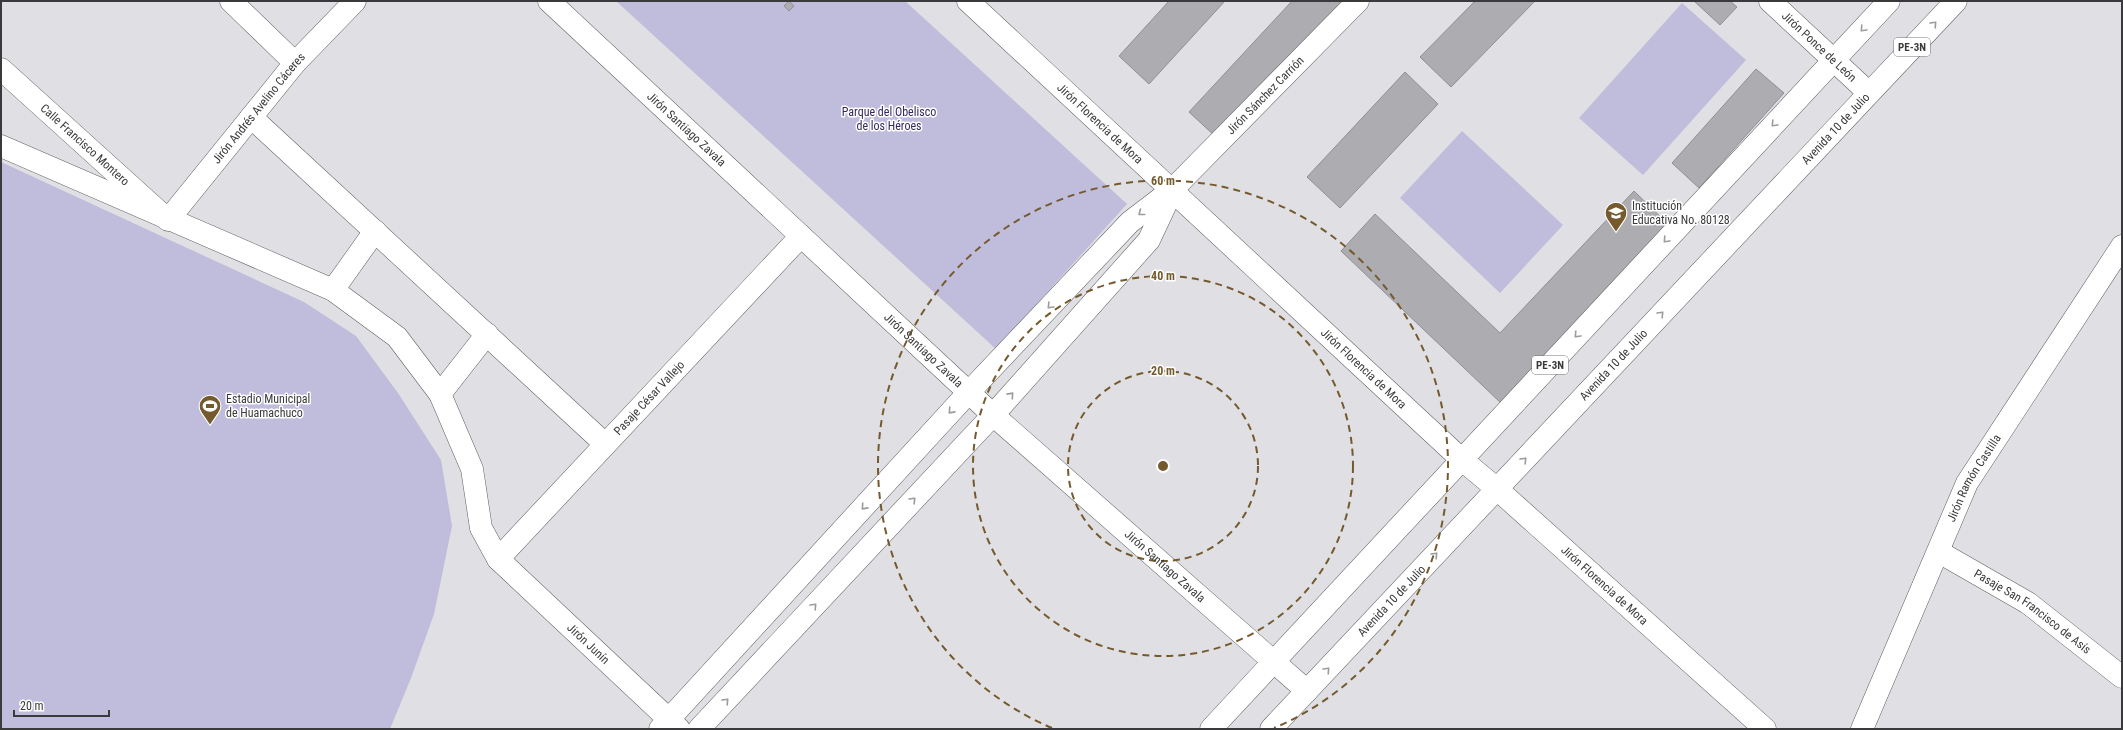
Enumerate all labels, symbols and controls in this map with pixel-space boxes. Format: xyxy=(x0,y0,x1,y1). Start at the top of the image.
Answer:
street label: Jirón Ponce de León xyxy=(1779,9,1859,85)
one-way arrow xyxy=(1929,21,1937,29)
one-way arrow xyxy=(1860,25,1867,32)
road number: PE-3N xyxy=(1894,38,1930,56)
street label: Jirón Andrés Avelino Cáceres xyxy=(209,50,308,166)
street label: Jirón Sánchez Carrión xyxy=(1224,53,1307,137)
street label: Jirón Florencia de Mora xyxy=(1054,80,1146,167)
street label: Jirón Santiago Zavala xyxy=(644,89,729,169)
street label: Avenida 10 de Julio xyxy=(1799,90,1872,167)
street label: Calle Francisco Montero xyxy=(38,101,132,189)
park label: Parque del Obelisco de los Héroes xyxy=(842,105,936,133)
one-way arrow xyxy=(1772,120,1779,127)
text: 60 m xyxy=(1151,174,1175,188)
place label: Institución Educativa No. 80128 xyxy=(1632,199,1730,227)
school or university icon: Institución Educativa No. 80128 xyxy=(1603,200,1629,233)
one-way arrow xyxy=(1139,209,1146,216)
one-way arrow xyxy=(1663,235,1671,243)
text: 40 m xyxy=(1151,269,1175,283)
one-way arrow xyxy=(1047,301,1055,309)
street label: Jirón Santiago Zavala xyxy=(881,310,966,390)
one-way arrow xyxy=(1656,312,1663,319)
street label: Jirón Florencia de Mora xyxy=(1318,325,1410,412)
street label: Avenida 10 de Julio xyxy=(1577,326,1650,403)
one-way arrow xyxy=(1575,330,1582,338)
road number: PE-3N xyxy=(1532,356,1568,374)
street label: Pasaje César Vallejo xyxy=(611,358,687,438)
text: 20 m xyxy=(1151,364,1175,378)
place label: Estadio Municipal de Huamachuco xyxy=(226,392,310,420)
one-way arrow xyxy=(1006,392,1013,399)
sports icon: Estadio Municipal de Huamachuco xyxy=(197,393,223,426)
one-way arrow xyxy=(949,406,956,414)
street label: Jirón Ramón Castilla xyxy=(1944,432,2004,524)
one-way arrow xyxy=(1519,457,1527,465)
centre of rings xyxy=(1156,459,1170,473)
one-way arrow xyxy=(908,497,916,505)
one-way arrow xyxy=(861,502,868,509)
street label: Jirón Santiago Zavala xyxy=(1122,527,1208,605)
street label: Jirón Florencia de Mora xyxy=(1558,543,1651,628)
one-way arrow xyxy=(1430,552,1438,560)
street label: Avenida 10 de Julio xyxy=(1355,562,1428,639)
street label: Pasaje San Francisco de Asís xyxy=(1972,567,2094,657)
one-way arrow xyxy=(810,603,817,610)
street label: Jirón Junín xyxy=(564,621,612,667)
one-way arrow xyxy=(1322,667,1329,675)
scale bar xyxy=(14,692,109,718)
one-way arrow xyxy=(721,698,728,705)
text: 20 m xyxy=(20,699,44,713)

